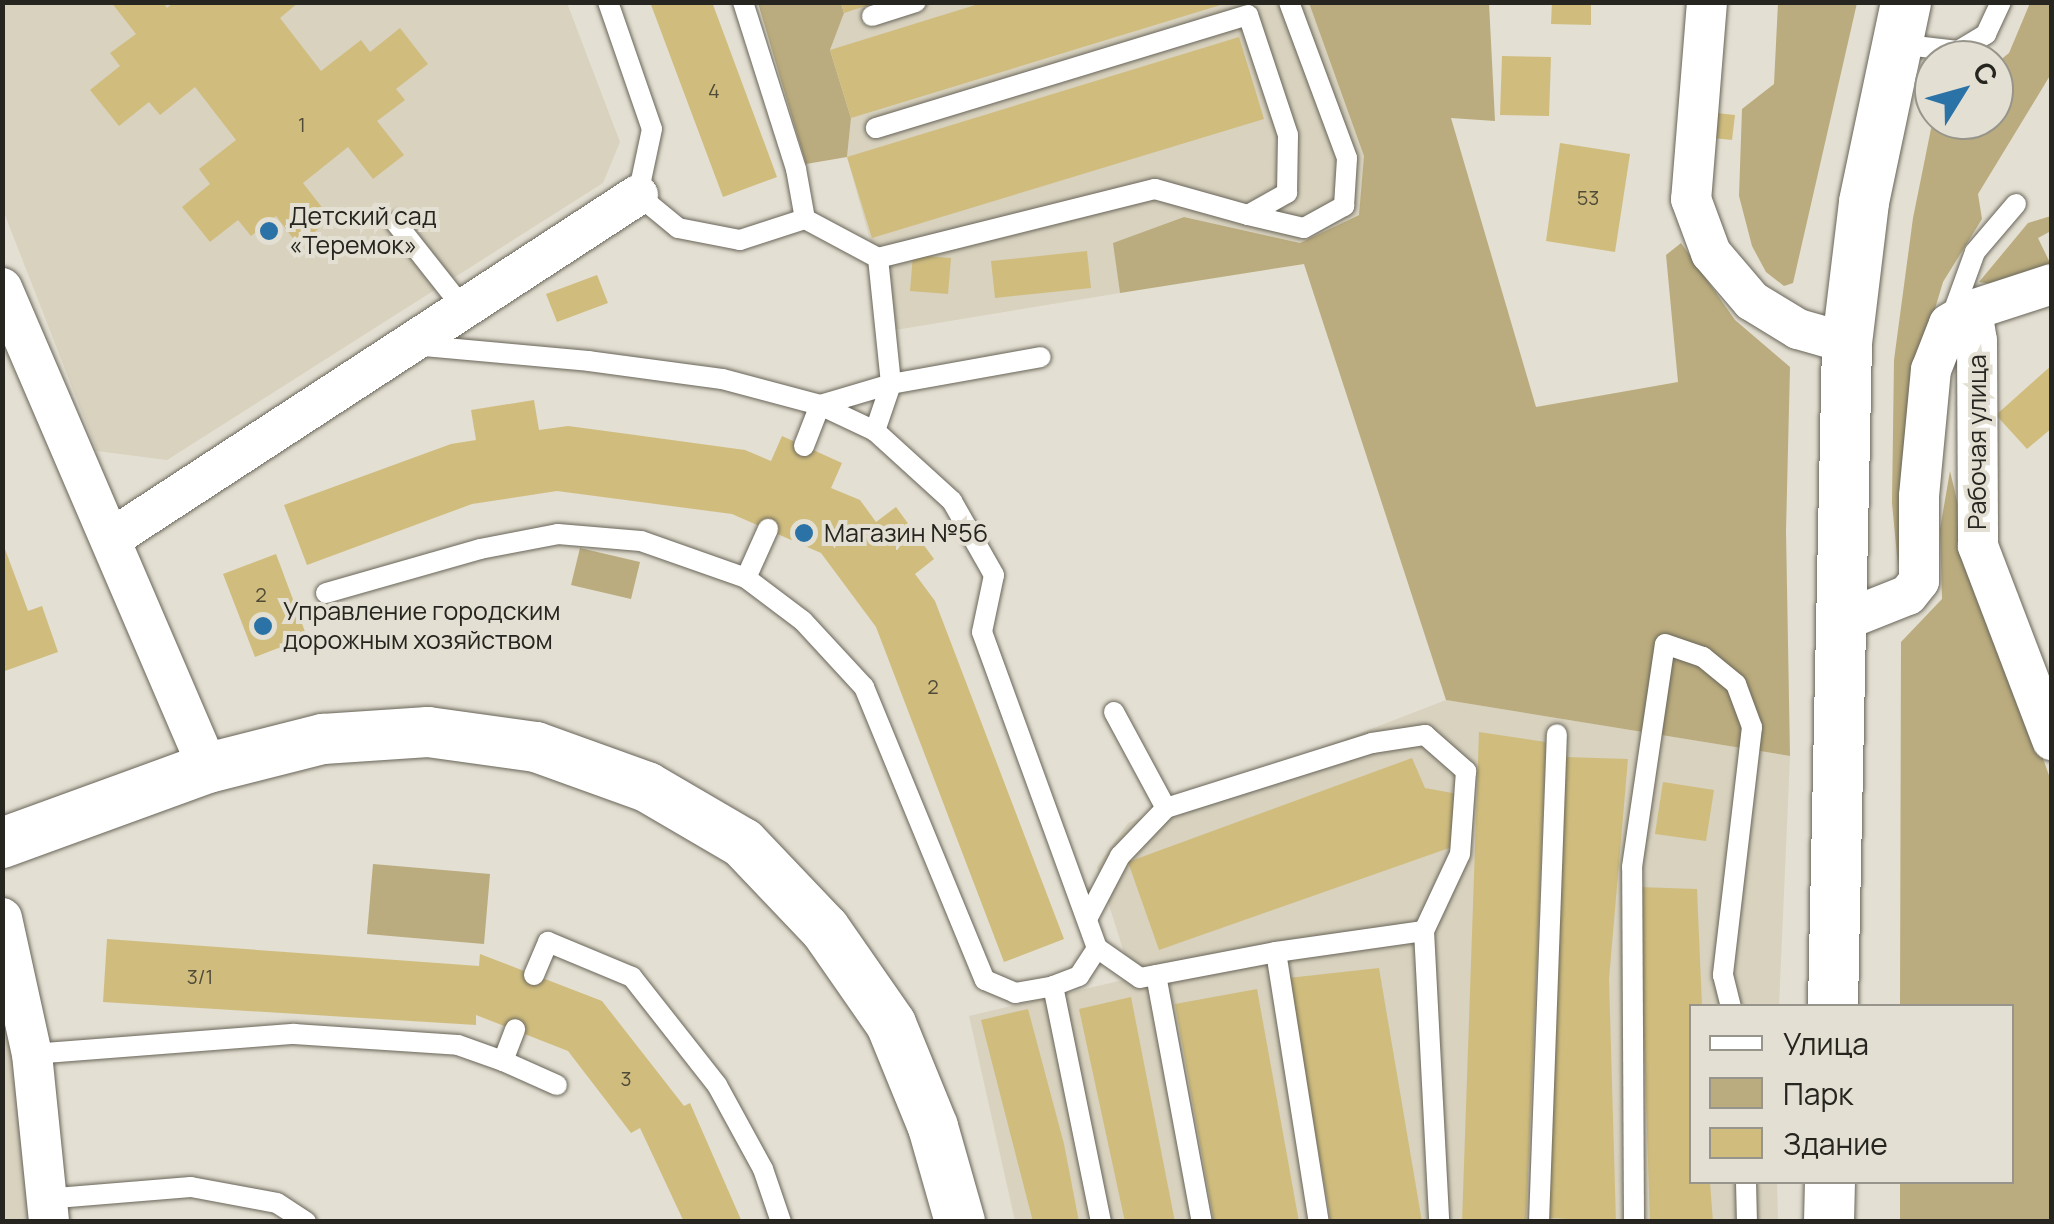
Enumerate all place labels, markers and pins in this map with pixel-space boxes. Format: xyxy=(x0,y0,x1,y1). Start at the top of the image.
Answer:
place label: Детский сад «Теремок» xyxy=(289,202,437,261)
marker: Детский сад «Теремок» xyxy=(258,220,280,242)
place label: Магазин №56 xyxy=(824,518,988,548)
marker: Магазин №56 xyxy=(793,522,815,544)
place label: Управление городским дорожным хозяйством xyxy=(283,597,561,656)
marker: Управление городским дорожным хозяйством xyxy=(252,615,274,637)

